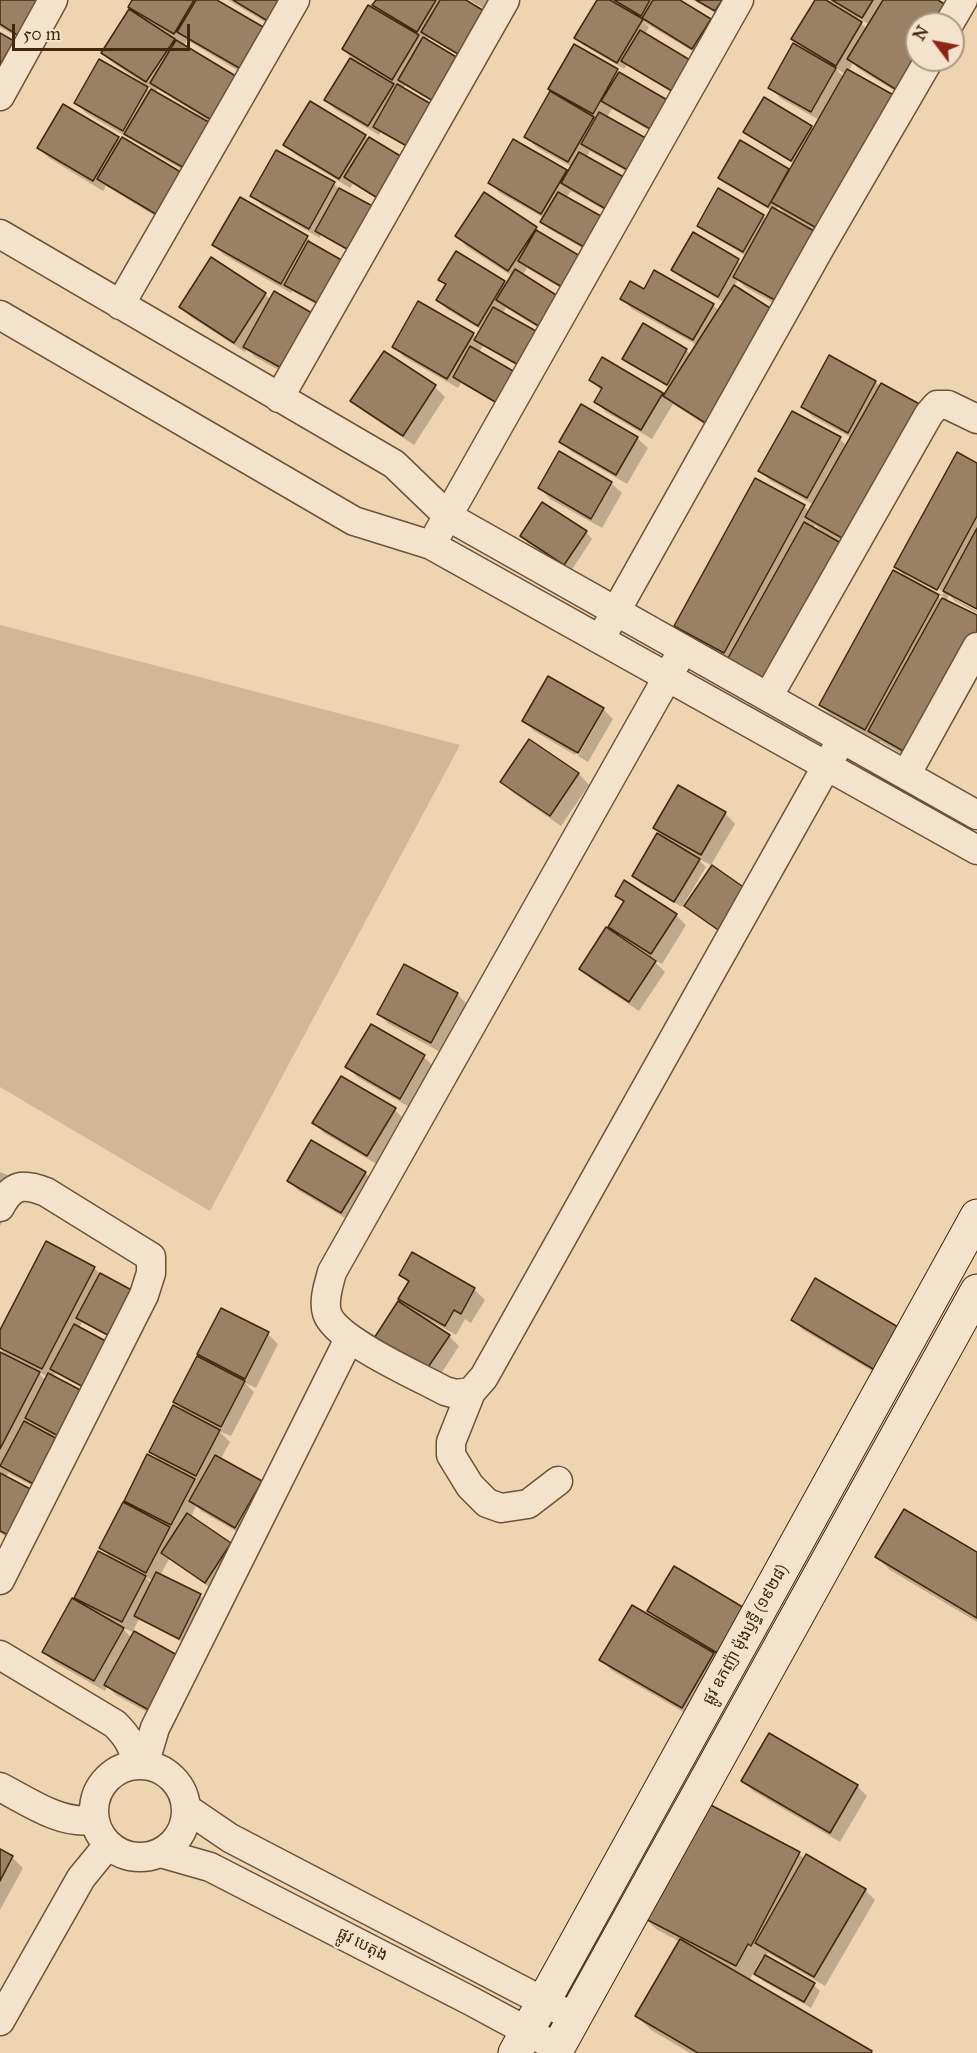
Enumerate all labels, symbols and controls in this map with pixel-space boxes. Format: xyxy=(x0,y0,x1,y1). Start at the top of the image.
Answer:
scale bar xyxy=(15,12,194,50)
north arrow xyxy=(905,12,965,72)
text: N xyxy=(909,22,933,44)
text: 50 m xyxy=(23,23,61,45)
street label: ផ្លូវ ឧកញ៉ា ម៉ុងឫទ្ធី (១៩២៨) xyxy=(699,1562,793,1708)
street label: ផ្លូវ បេតុង xyxy=(334,1924,390,1966)

